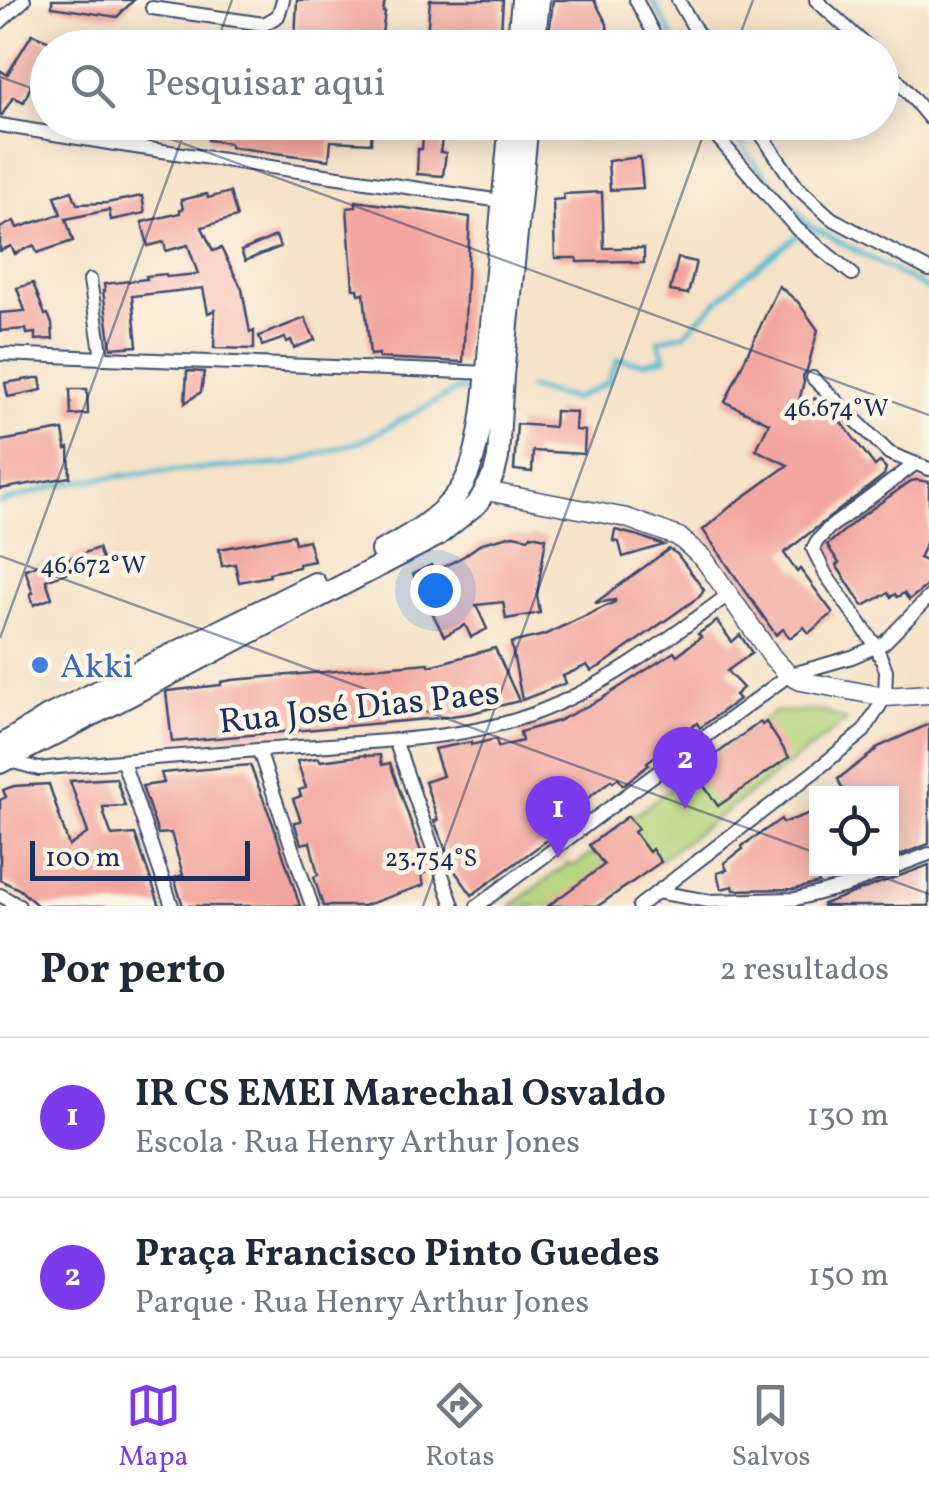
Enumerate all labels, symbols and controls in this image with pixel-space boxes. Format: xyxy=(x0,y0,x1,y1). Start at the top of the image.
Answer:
search box xyxy=(30,30,899,140)
icon: search xyxy=(65,58,120,113)
text: Pesquisar aqui xyxy=(145,59,385,112)
text: 46.674°W xyxy=(783,392,889,427)
text: 46.672°W xyxy=(40,549,146,584)
your location xyxy=(410,565,461,616)
place label: Akki xyxy=(60,644,133,692)
marker: Akki xyxy=(29,654,51,676)
street label: Rua José Dias Paes xyxy=(217,670,502,748)
pin: 2 xyxy=(652,726,718,809)
pin: 1 xyxy=(526,776,590,858)
map controls xyxy=(809,786,899,876)
button: locate xyxy=(809,786,899,876)
scale bar xyxy=(30,836,250,880)
text: 100 m xyxy=(45,839,120,878)
text: 23.754°S xyxy=(385,842,477,877)
text: Por perto xyxy=(40,942,226,1001)
text: 2 resultados xyxy=(720,949,889,993)
text: IR CS EMEI Marechal Osvaldo xyxy=(135,1069,666,1122)
text: 1 xyxy=(66,1095,79,1139)
text: 130 m xyxy=(807,1095,889,1139)
text: Escola · Rua Henry Arthur Jones xyxy=(135,1122,580,1166)
text: Praça Francisco Pinto Guedes xyxy=(135,1229,660,1282)
text: 2 xyxy=(64,1255,81,1299)
text: 150 m xyxy=(808,1255,889,1299)
text: Parque · Rua Henry Arthur Jones xyxy=(135,1282,589,1326)
tab: Mapa xyxy=(118,1378,188,1477)
tab: Rotas xyxy=(425,1378,495,1477)
tab: Salvos xyxy=(731,1378,811,1477)

